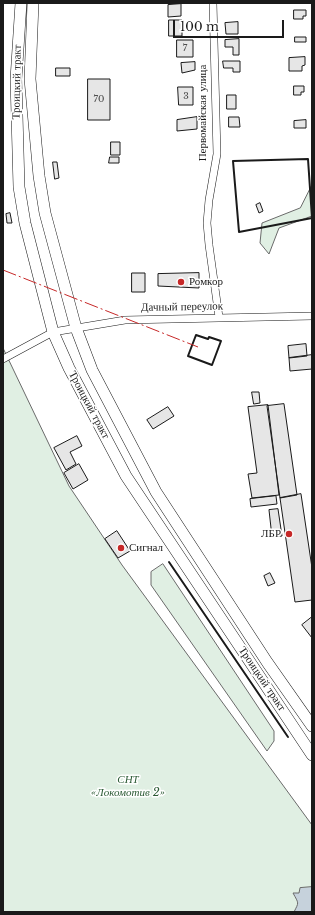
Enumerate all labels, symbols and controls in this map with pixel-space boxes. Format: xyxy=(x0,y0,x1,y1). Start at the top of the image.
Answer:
scale bar xyxy=(175,12,286,38)
text: 100 m xyxy=(180,19,219,34)
house number: 7 xyxy=(183,43,187,53)
street label: Троицкий тракт xyxy=(10,45,24,119)
street label: Первомайская улица xyxy=(196,65,210,161)
house number: 3 xyxy=(183,91,189,101)
house number: 70 xyxy=(94,94,104,104)
place label: Ромкор xyxy=(189,275,223,289)
marker: Ромкор xyxy=(176,277,186,287)
street label: Дачный переулок xyxy=(141,300,223,314)
street label: Троицкий тракт xyxy=(66,369,112,441)
place label: ЛБР xyxy=(261,527,281,541)
marker: ЛБР xyxy=(284,529,294,539)
place label: Сигнал xyxy=(129,541,163,555)
marker: Сигнал xyxy=(116,543,126,553)
street label: Троицкий тракт xyxy=(236,644,288,714)
park label: СНТ «Локомотив 2» xyxy=(91,773,165,799)

